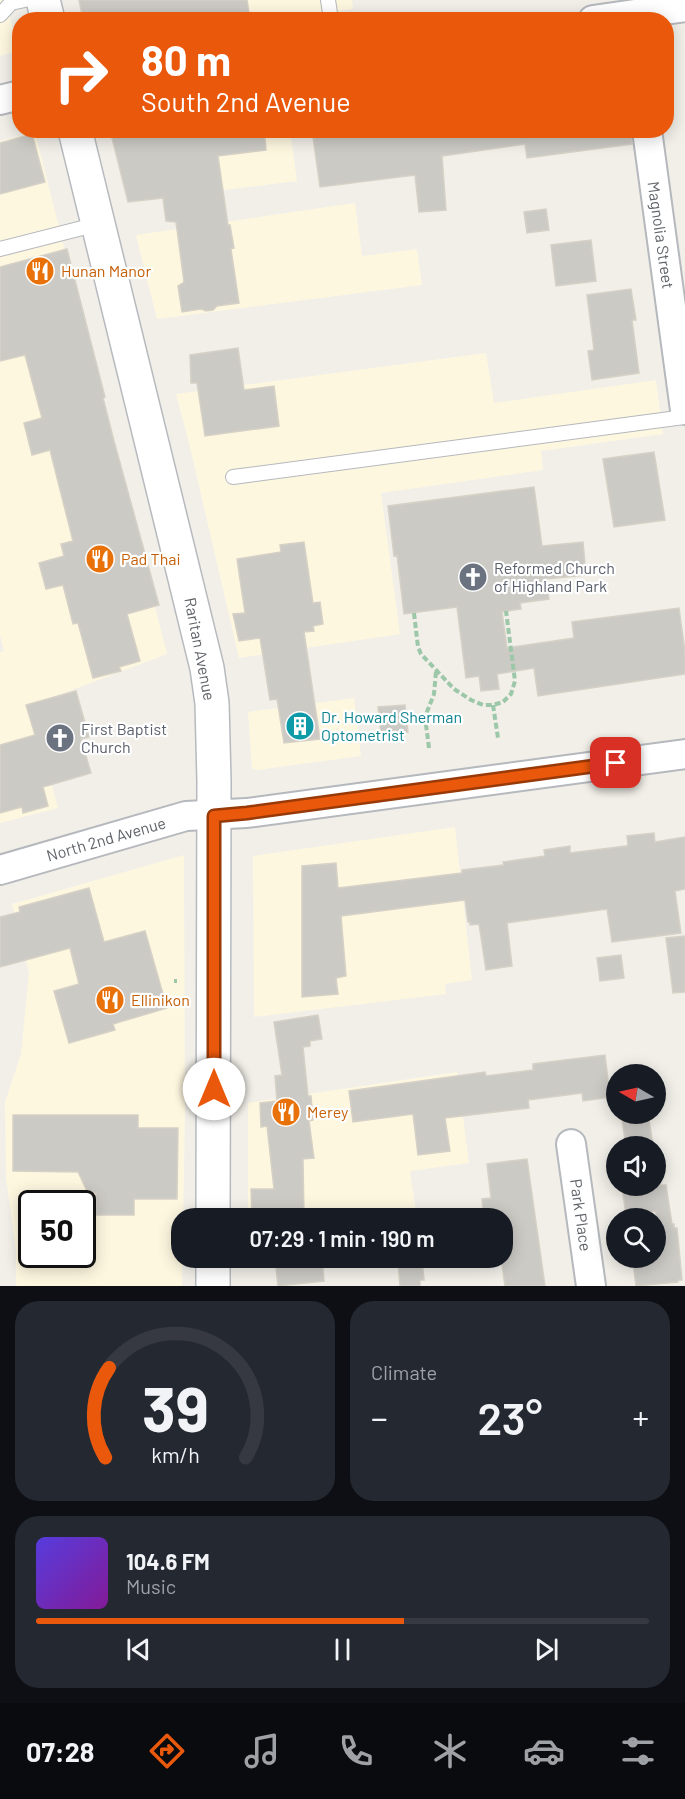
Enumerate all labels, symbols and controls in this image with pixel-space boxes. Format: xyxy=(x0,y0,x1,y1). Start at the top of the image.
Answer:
text: 80 m xyxy=(141,34,231,84)
icon: right xyxy=(42,36,120,114)
text: South 2nd Avenue xyxy=(141,85,351,117)
street label: Magnolia Street xyxy=(645,180,678,290)
restaurant icon: Hunan Manor xyxy=(24,255,56,287)
place label: Hunan Manor xyxy=(61,261,152,280)
restaurant icon: Pad Thai xyxy=(84,543,116,575)
place label: Pad Thai xyxy=(121,549,181,568)
place label: Reformed Church of Highland Park xyxy=(494,558,615,595)
church icon: Reformed Church of Highland Park xyxy=(457,561,489,593)
street label: Raritan Avenue xyxy=(181,596,220,702)
place label: Dr. Howard Sherman Optometrist xyxy=(321,707,462,744)
building icon: Dr. Howard Sherman Optometrist xyxy=(284,710,316,742)
place label: First Baptist Church xyxy=(81,719,167,756)
church icon: First Baptist Church xyxy=(44,722,76,754)
pin xyxy=(590,737,641,788)
icon: arrive xyxy=(599,746,632,779)
street label: North 2nd Avenue xyxy=(44,812,168,865)
restaurant icon: Ellinikon xyxy=(94,984,126,1016)
place label: Ellinikon xyxy=(131,990,190,1009)
position arrow xyxy=(182,1057,246,1121)
north arrow xyxy=(606,1064,666,1124)
map controls xyxy=(606,1064,666,1268)
restaurant icon: Merey xyxy=(270,1096,302,1128)
place label: Merey xyxy=(307,1102,349,1121)
button: sound xyxy=(606,1136,666,1196)
street label: Park Place xyxy=(567,1178,596,1252)
speed limit sign: 50 xyxy=(18,1190,96,1268)
button: search xyxy=(606,1208,666,1268)
text: 07:29 · 1 min · 190 m xyxy=(250,1225,434,1251)
text: Climate xyxy=(371,1360,437,1384)
text: 39 xyxy=(142,1370,208,1444)
text: 23° xyxy=(477,1390,543,1444)
text: − xyxy=(371,1397,388,1437)
text: + xyxy=(633,1397,649,1437)
text: km/h xyxy=(151,1442,199,1467)
text: 104.6 FM xyxy=(126,1548,210,1574)
text: Music xyxy=(126,1574,176,1598)
icon: previous xyxy=(122,1633,155,1666)
icon: pause xyxy=(326,1633,359,1666)
icon: next xyxy=(530,1633,563,1666)
icon: directions xyxy=(146,1730,188,1772)
icon: music xyxy=(241,1730,283,1772)
icon: phone xyxy=(335,1730,377,1772)
icon: climate xyxy=(429,1730,471,1772)
icon: car xyxy=(523,1730,565,1772)
icon: filters xyxy=(617,1730,659,1772)
text: 07:28 xyxy=(26,1735,94,1767)

